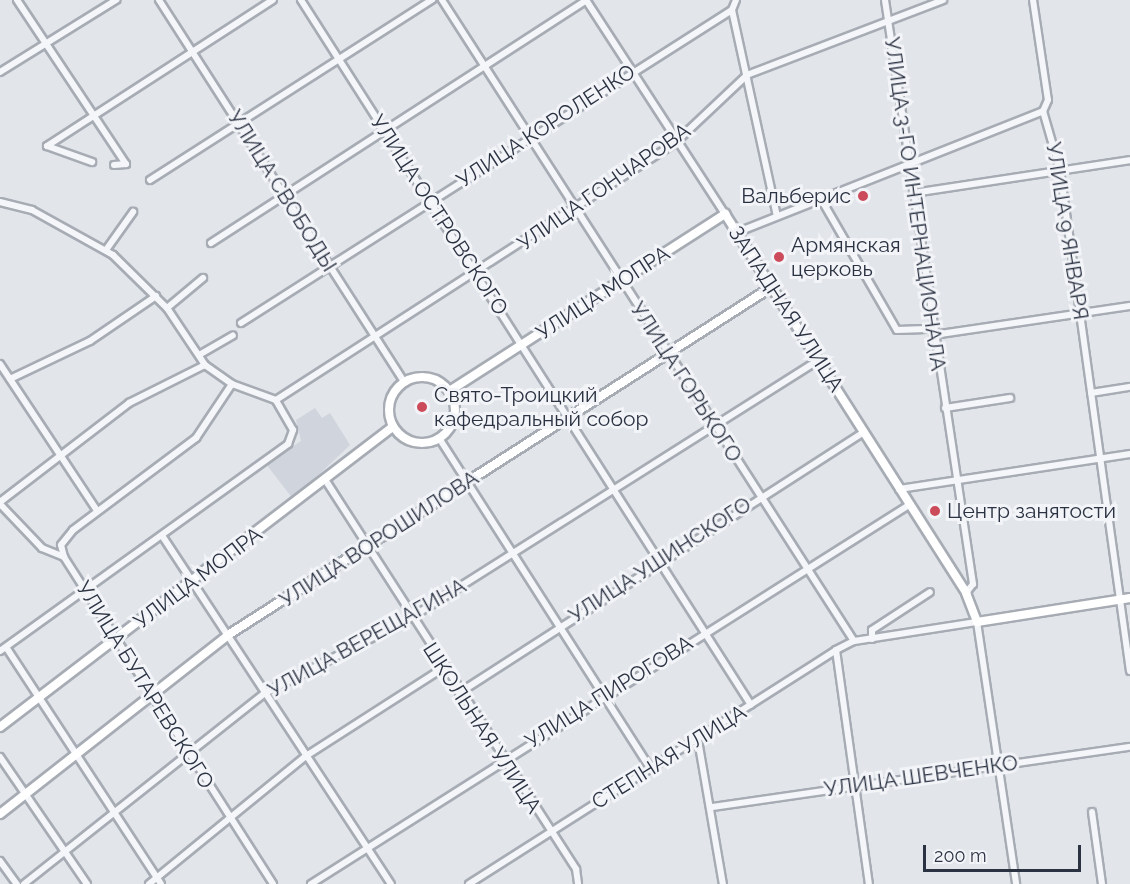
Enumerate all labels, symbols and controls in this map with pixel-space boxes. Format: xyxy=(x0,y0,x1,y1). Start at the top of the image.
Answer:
street label: УЛИЦА 3-ГО ИНТЕРНАЦИОНАЛА xyxy=(879,35,951,373)
street label: УЛИЦА КОРОЛЕНКО xyxy=(452,59,640,193)
street label: УЛИЦА СВОБОДЫ xyxy=(222,105,342,277)
street label: УЛИЦА ОСТРОВСКОГО xyxy=(365,110,513,320)
street label: УЛИЦА ГОНЧАРОВА xyxy=(513,118,695,256)
street label: УЛИЦА 9 ЯНВАРЯ xyxy=(1040,140,1094,322)
place label: Вальберис xyxy=(741,183,851,209)
marker: Вальберис xyxy=(856,189,870,203)
street label: ЗАПАДНАЯ УЛИЦА xyxy=(723,221,849,397)
place label: Армянская церковь xyxy=(791,232,901,282)
street label: УЛИЦА МОПРА xyxy=(531,240,675,346)
marker: Армянская церковь xyxy=(772,250,786,264)
street label: УЛИЦА ГОРЬКОГО xyxy=(625,297,747,467)
place label: Свято-Троицкий кафедральный собор xyxy=(434,382,649,432)
marker: Свято-Троицкий кафедральный собор xyxy=(415,400,429,414)
street label: УЛИЦА ВОРОШИЛОВА xyxy=(275,465,483,613)
street label: УЛИЦА УШИНСКОГО xyxy=(564,492,756,628)
place label: Центр занятости xyxy=(947,498,1116,524)
marker: Центр занятости xyxy=(928,504,942,518)
street label: УЛИЦА МОПРА xyxy=(129,521,267,635)
street label: УЛИЦА ВЕРЕЩАГИНА xyxy=(263,573,471,703)
street label: УЛИЦА БУТАРЕВСКОГО xyxy=(71,576,219,794)
street label: УЛИЦА ПИРОГОВА xyxy=(520,630,698,754)
street label: ШКОЛЬНАЯ УЛИЦА xyxy=(417,638,547,818)
street label: СТЕПНАЯ УЛИЦА xyxy=(587,699,751,815)
street label: УЛИЦА ШЕВЧЕНКО xyxy=(822,750,1020,802)
scale bar xyxy=(926,833,1084,871)
text: 200 m xyxy=(934,845,987,866)

